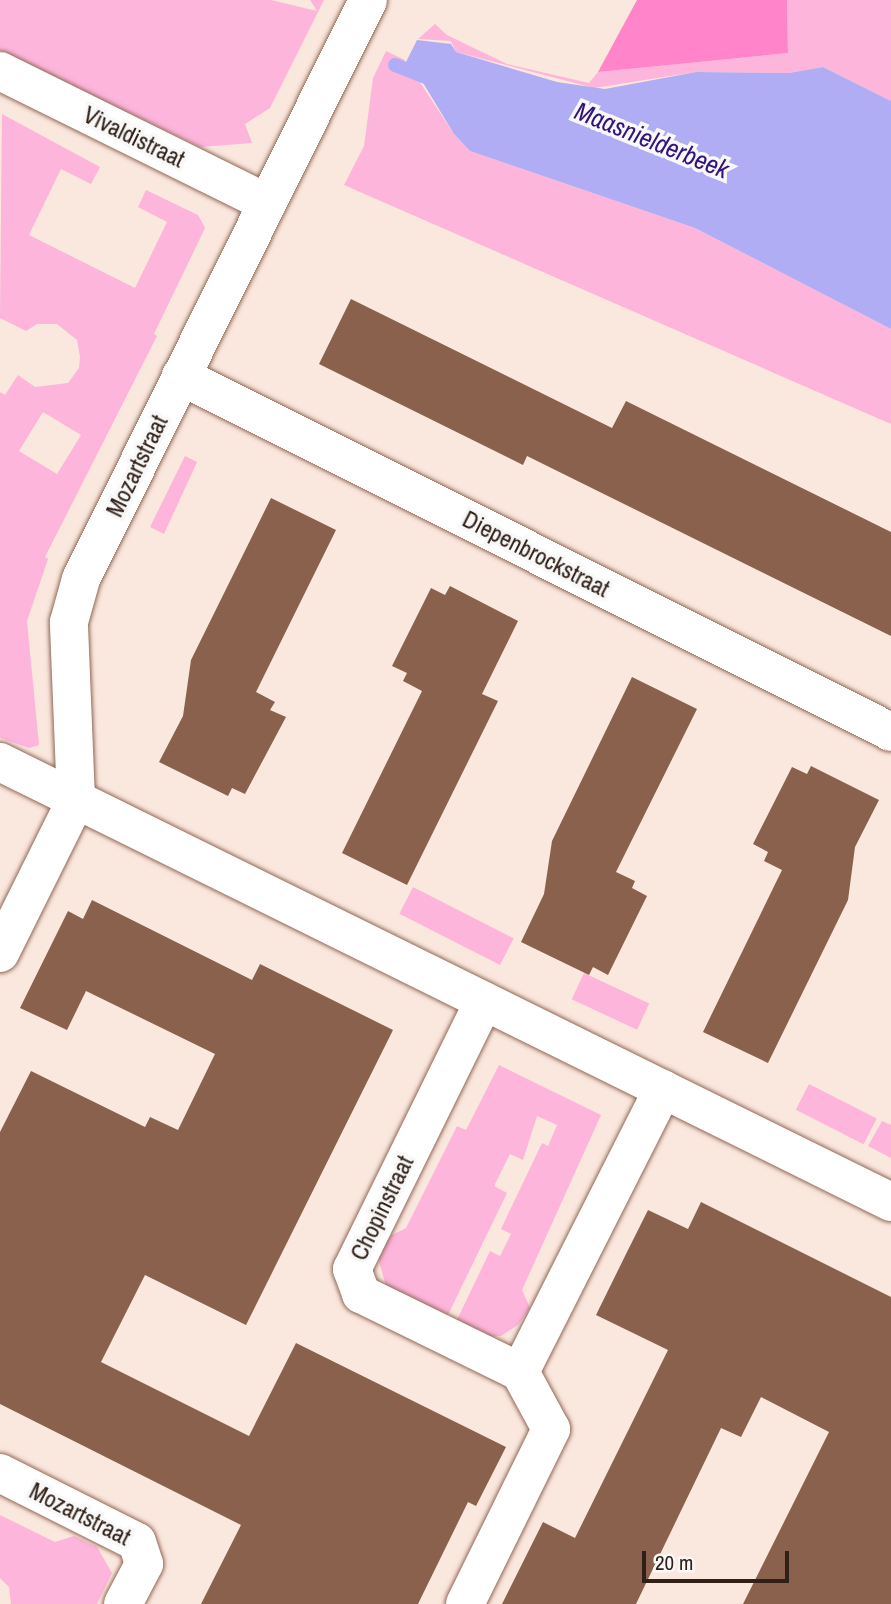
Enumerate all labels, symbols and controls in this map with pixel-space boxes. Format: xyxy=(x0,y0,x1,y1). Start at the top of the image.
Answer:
water label: Maasnielderbeek xyxy=(570,95,734,185)
street label: Vivaldistraat xyxy=(79,100,189,174)
street label: Mozartstraat xyxy=(100,411,174,521)
street label: Diepenbrockstraat xyxy=(458,505,614,603)
street label: Chopinstraat xyxy=(344,1151,420,1265)
street label: Mozartstraat xyxy=(25,1476,135,1552)
scale bar xyxy=(646,1538,793,1582)
text: 20 m xyxy=(655,1548,693,1577)

